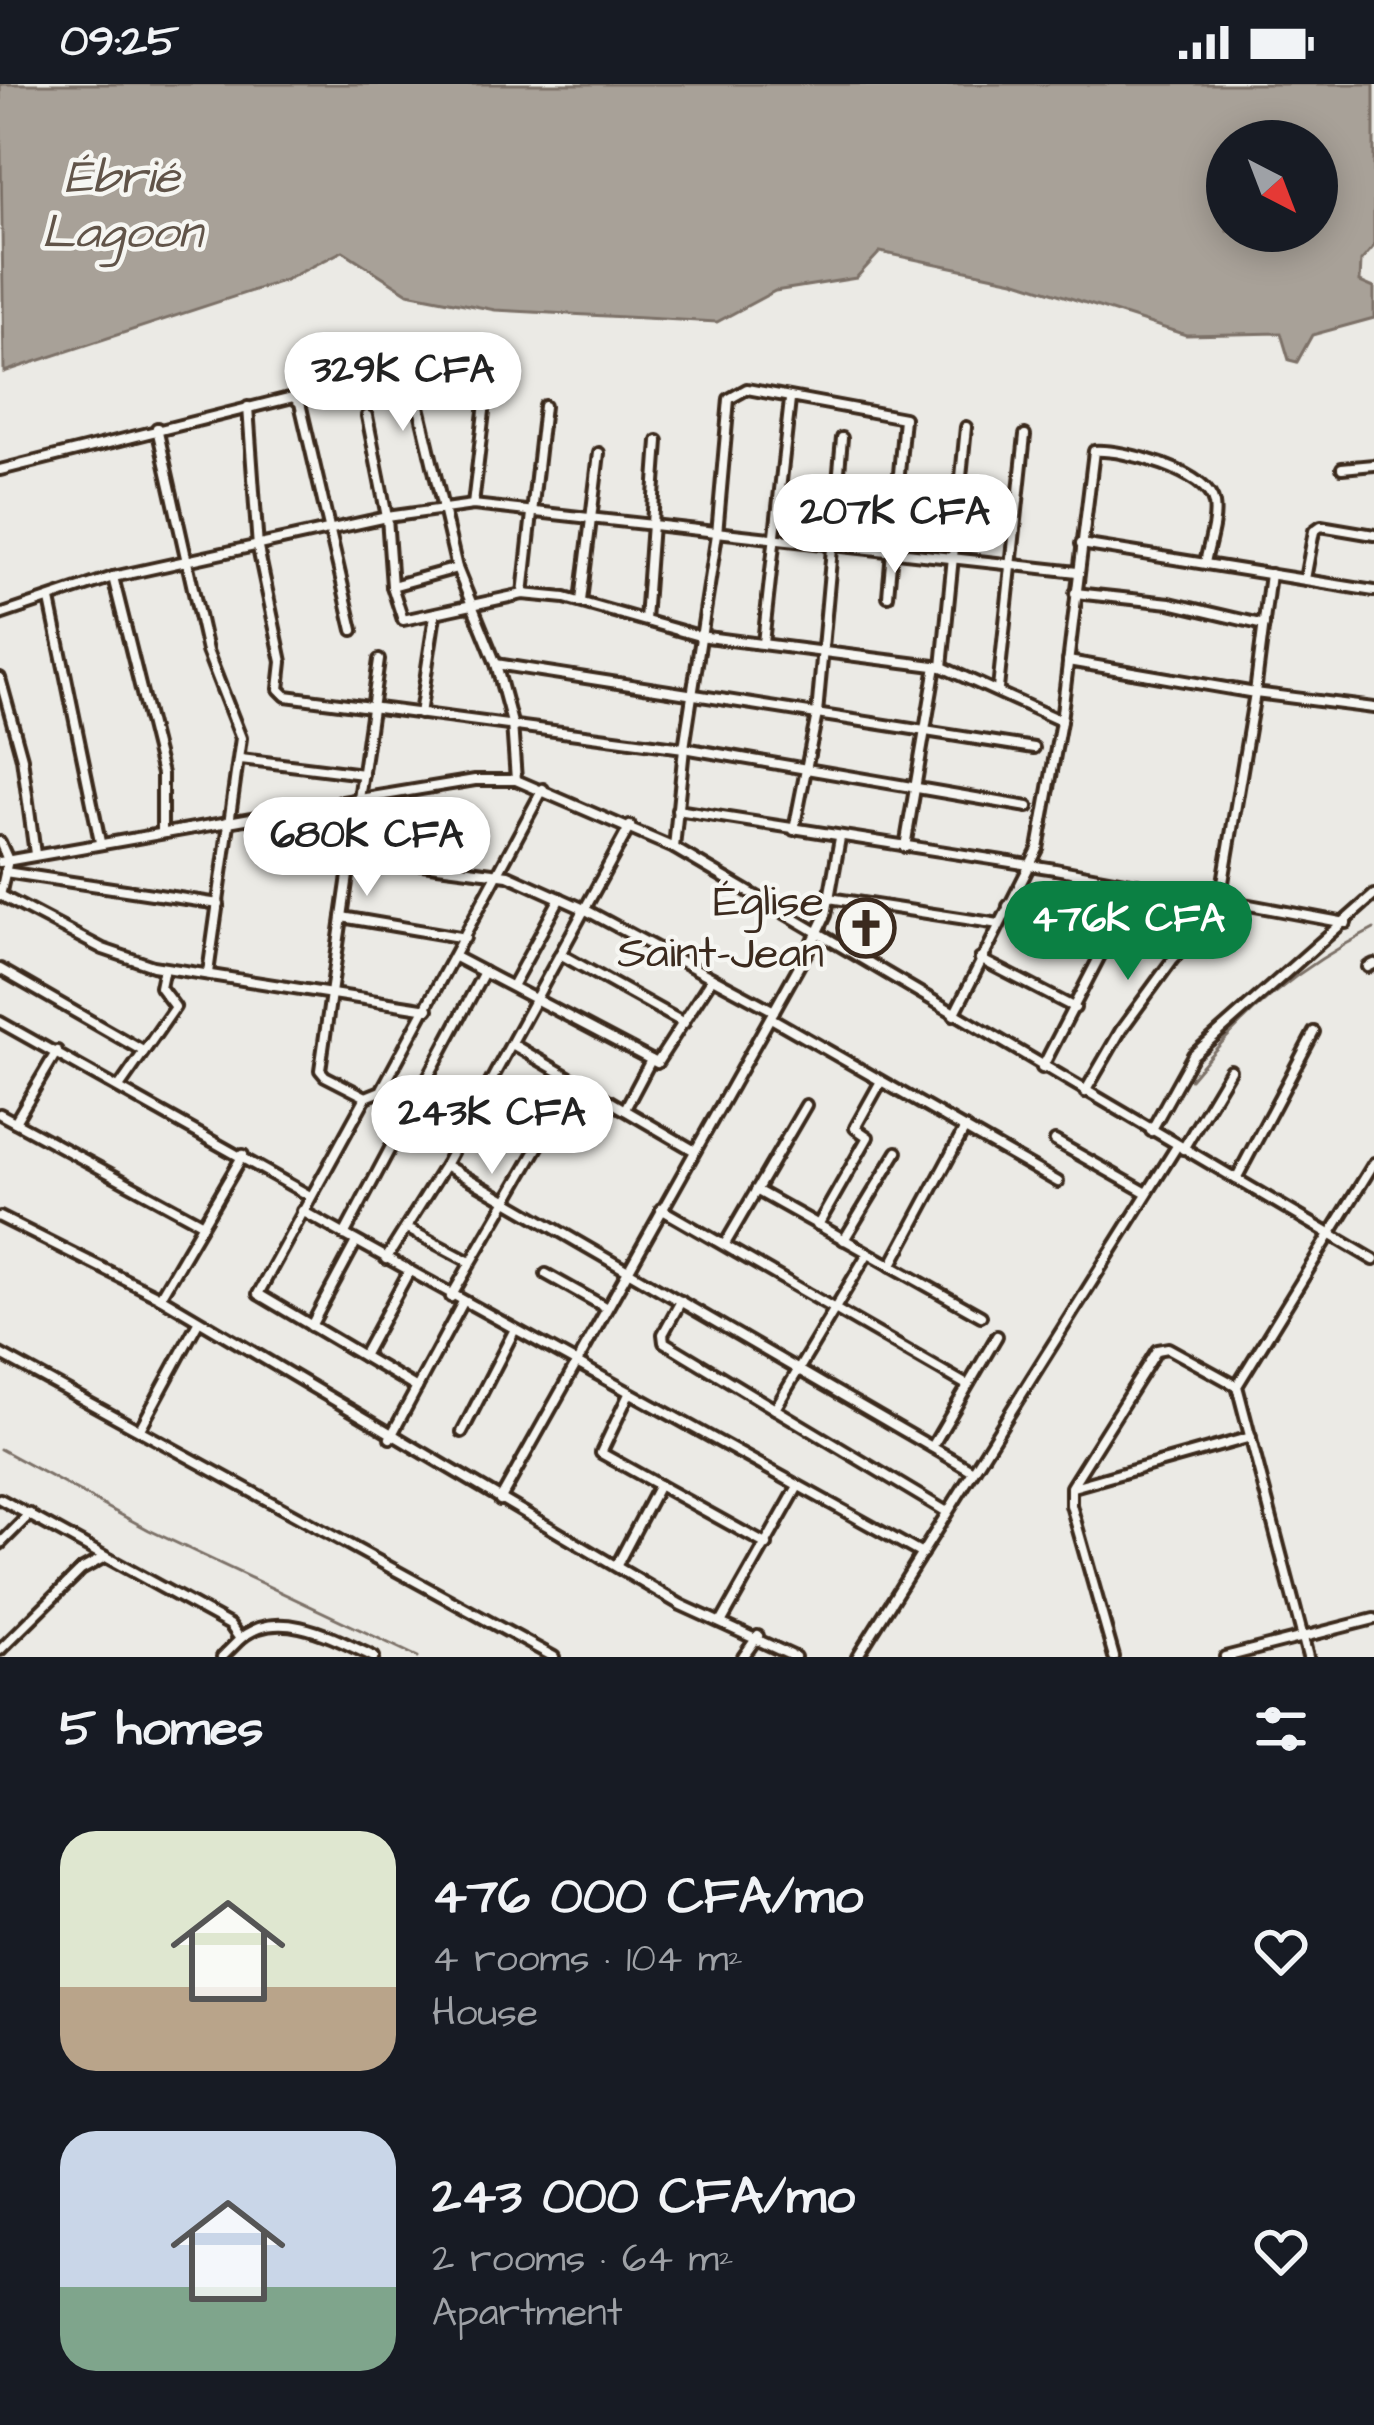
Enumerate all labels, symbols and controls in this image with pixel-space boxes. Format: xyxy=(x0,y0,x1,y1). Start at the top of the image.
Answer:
text: 09:25 xyxy=(60,11,179,73)
north arrow xyxy=(1206,120,1338,252)
map controls xyxy=(1206,120,1338,252)
water label: Ébrié Lagoon xyxy=(42,145,206,268)
pin: 329K CFA xyxy=(279,332,527,434)
text: 329K CFA xyxy=(311,344,495,398)
pin: 207K CFA xyxy=(771,474,1019,576)
text: 207K CFA xyxy=(800,486,990,540)
pin: 680K CFA xyxy=(243,797,491,899)
text: 680K CFA xyxy=(270,809,464,863)
place label: Église Saint-Jean xyxy=(617,871,824,985)
pin: 476K CFA xyxy=(1004,881,1252,983)
text: 476K CFA xyxy=(1031,893,1225,947)
church icon: Église Saint-Jean xyxy=(835,897,897,959)
pin: 243K CFA xyxy=(368,1075,616,1177)
text: 243K CFA xyxy=(398,1087,586,1141)
text: 5 homes xyxy=(60,1694,263,1765)
icon: filters xyxy=(1248,1696,1314,1762)
text: 476 000 CFA/mo xyxy=(432,1862,863,1933)
icon: home xyxy=(156,1879,300,2023)
icon: heart xyxy=(1248,1918,1314,1984)
text: 4 rooms · 104 m² xyxy=(432,1933,743,1987)
text: House xyxy=(432,1987,538,2041)
text: 243 000 CFA/mo xyxy=(432,2162,855,2233)
icon: home xyxy=(156,2179,300,2323)
icon: heart xyxy=(1248,2218,1314,2284)
text: 2 rooms · 64 m² xyxy=(432,2233,734,2287)
text: Apartment xyxy=(432,2287,623,2341)

